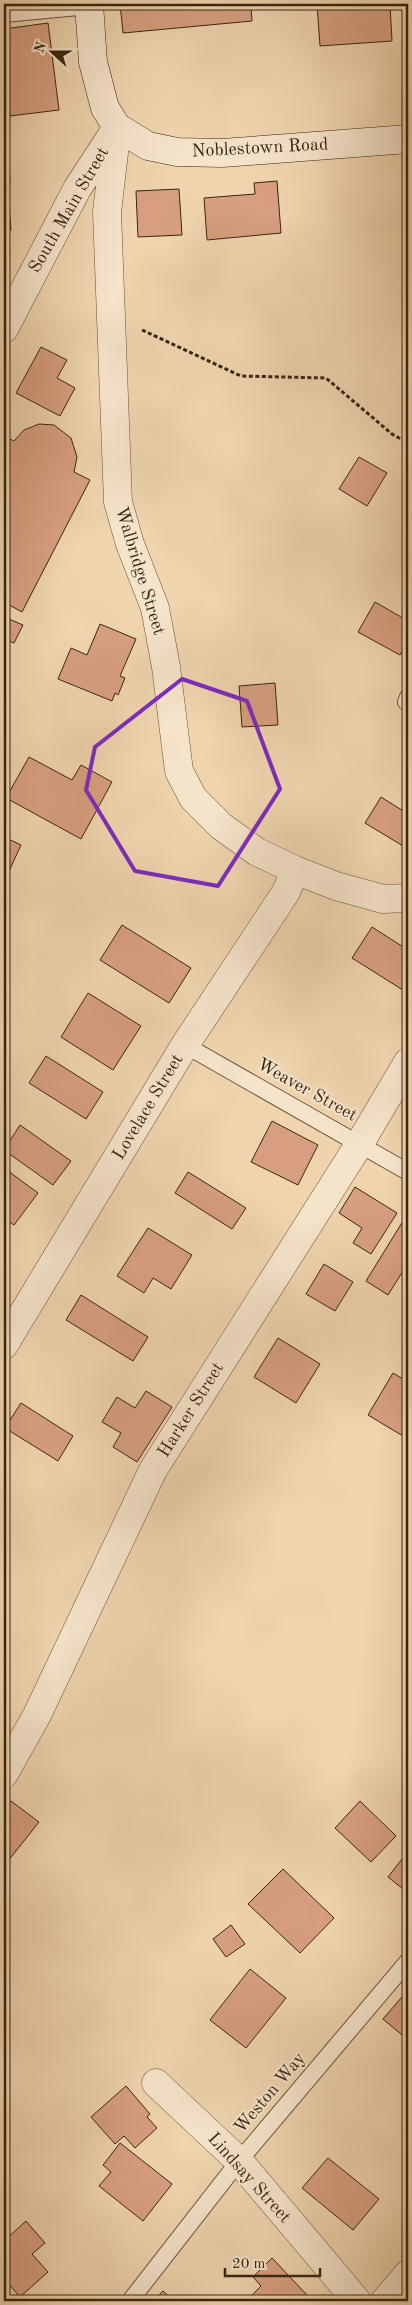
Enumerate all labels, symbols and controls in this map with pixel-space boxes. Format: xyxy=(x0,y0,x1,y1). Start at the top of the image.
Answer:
north arrow xyxy=(28,28,78,78)
text: N xyxy=(32,40,49,55)
street label: Noblestown Road xyxy=(191,135,329,161)
street label: South Main Street xyxy=(26,144,112,276)
street label: Walbridge Street xyxy=(112,505,168,637)
street label: Lovelace Street xyxy=(109,1051,187,1163)
street label: Weaver Street xyxy=(254,1055,360,1125)
street label: Harker Street xyxy=(155,1359,227,1461)
street label: Weston Way xyxy=(231,2049,309,2137)
street label: Lindsay Street xyxy=(204,2129,294,2227)
scale bar xyxy=(225,2245,320,2277)
text: 20 m xyxy=(232,2257,266,2272)

